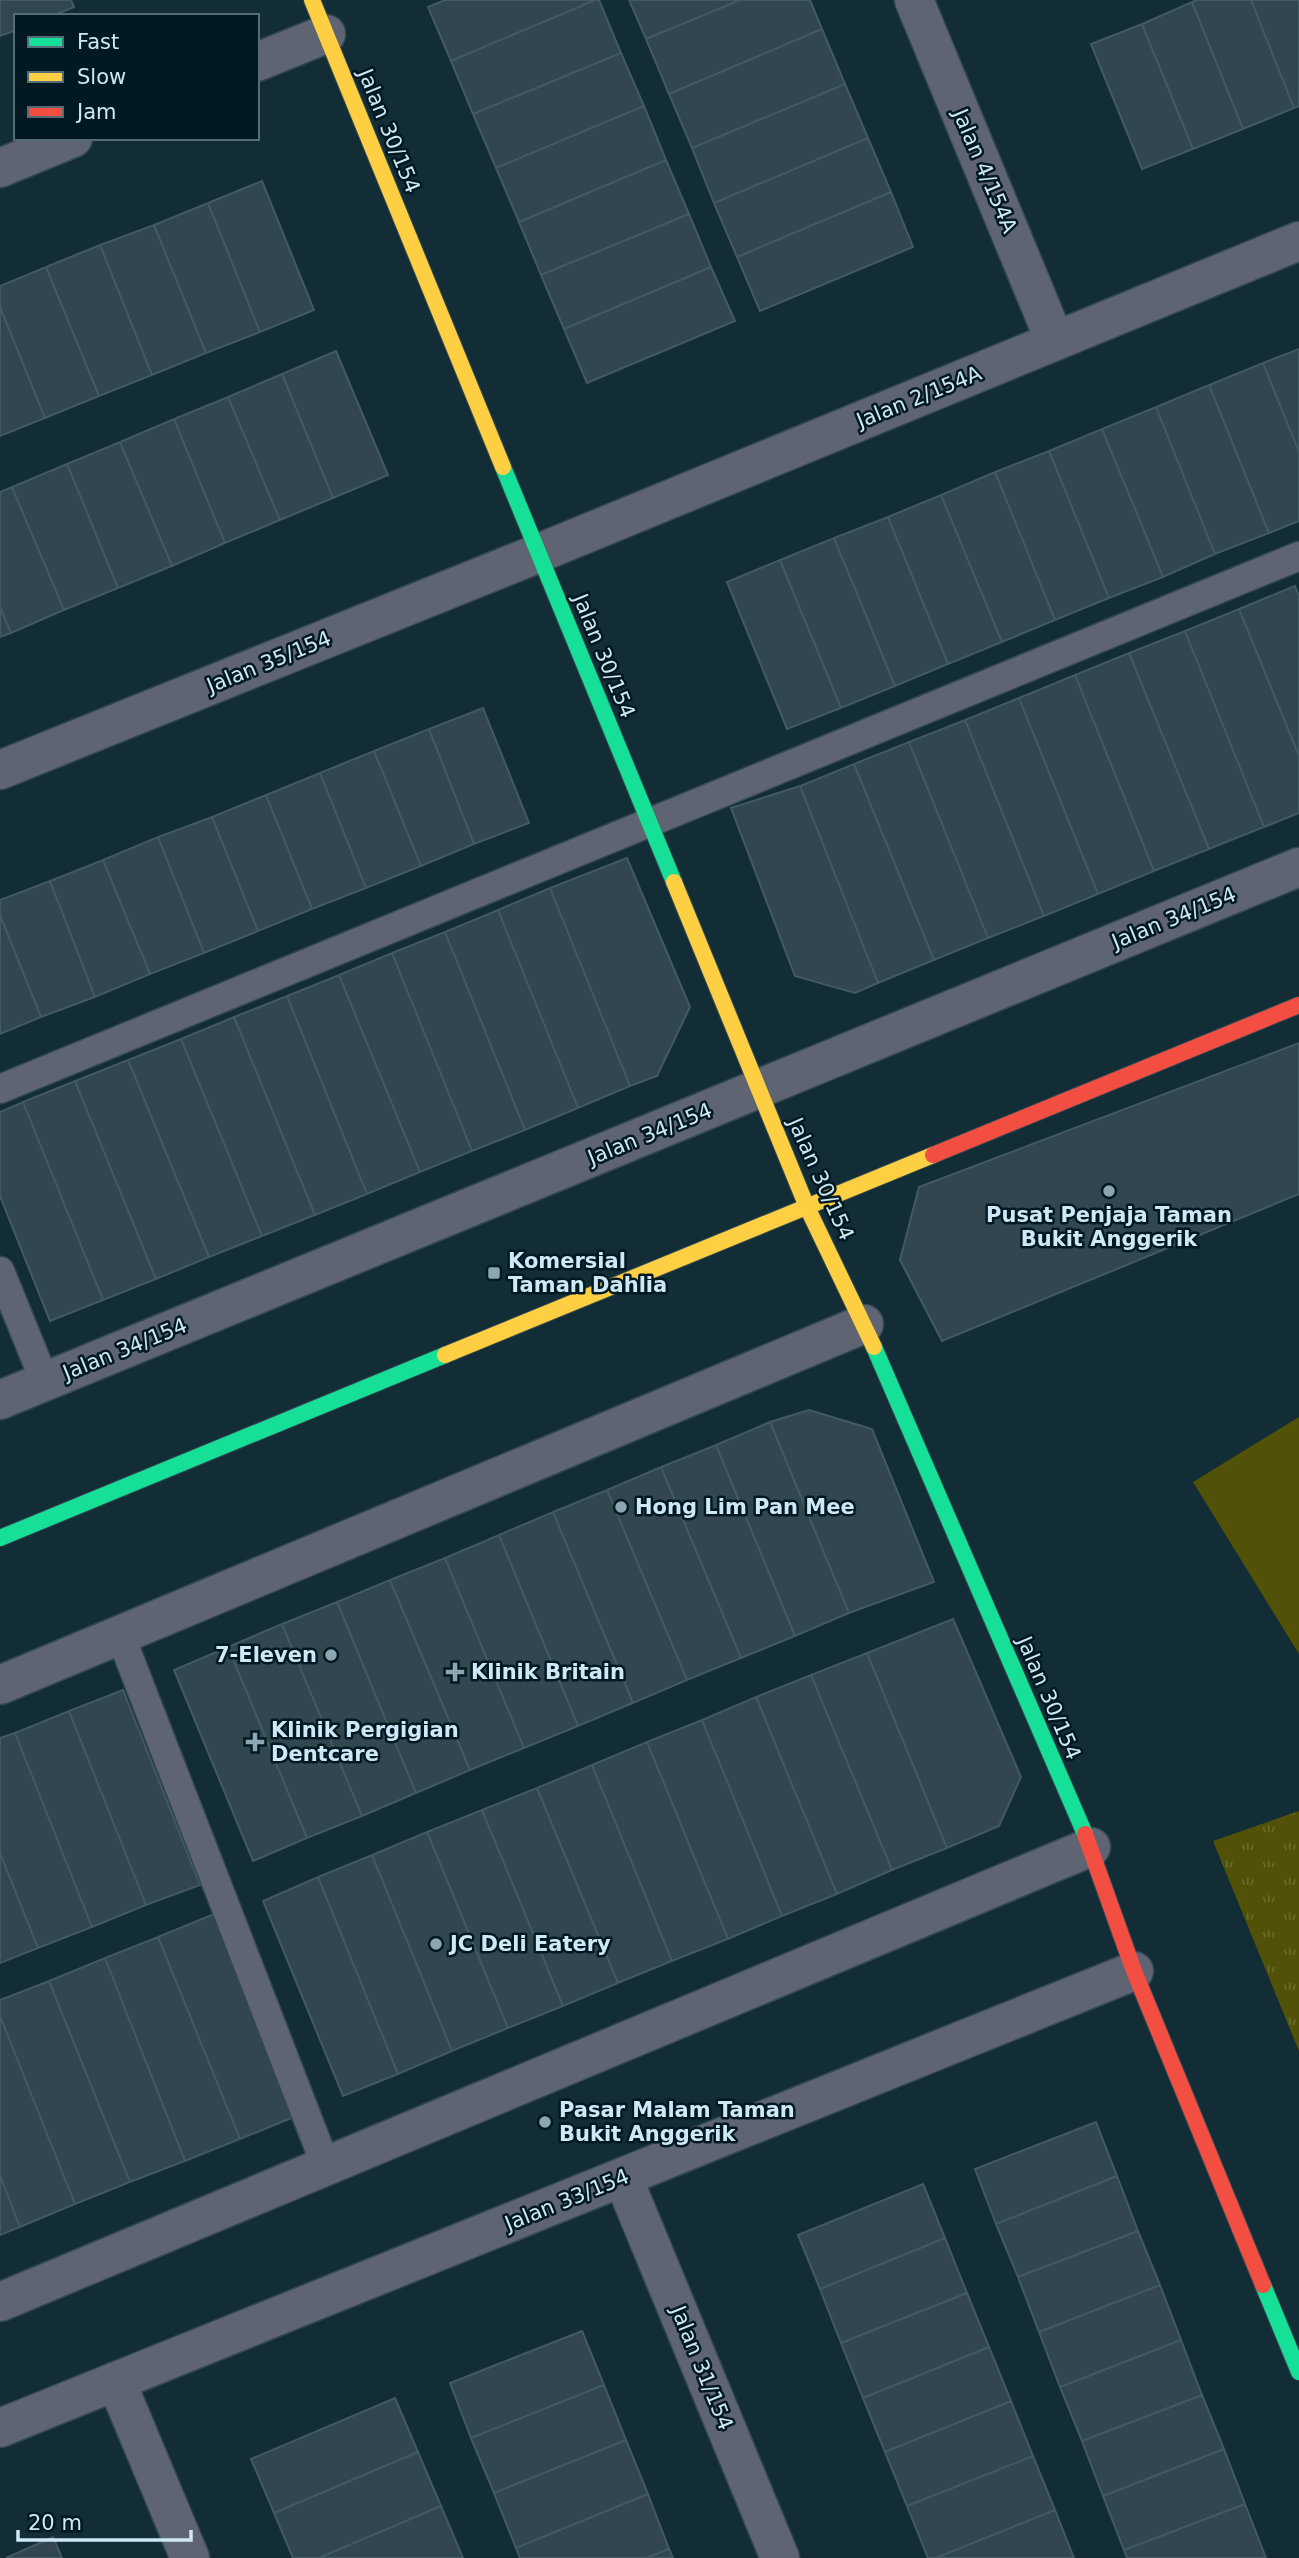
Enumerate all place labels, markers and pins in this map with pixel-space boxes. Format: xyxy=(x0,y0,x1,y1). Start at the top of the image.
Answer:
marker: Pusat Penjaja Taman Bukit Anggerik xyxy=(1101,1183,1117,1199)
place label: Pusat Penjaja Taman Bukit Anggerik xyxy=(986,1203,1232,1251)
place label: Komersial Taman Dahlia xyxy=(508,1249,667,1297)
marker: Komersial Taman Dahlia xyxy=(486,1265,502,1281)
place label: Hong Lim Pan Mee xyxy=(635,1495,855,1519)
marker: Hong Lim Pan Mee xyxy=(613,1499,629,1515)
place label: 7-Eleven xyxy=(215,1643,317,1667)
marker: 7-Eleven xyxy=(323,1647,339,1663)
place label: Klinik Britain xyxy=(471,1660,625,1684)
marker: Klinik Britain xyxy=(445,1662,465,1682)
place label: Klinik Pergigian Dentcare xyxy=(271,1718,459,1766)
marker: Klinik Pergigian Dentcare xyxy=(245,1732,265,1752)
place label: JC Deli Eatery xyxy=(448,1932,611,1956)
marker: JC Deli Eatery xyxy=(428,1936,444,1952)
place label: Pasar Malam Taman Bukit Anggerik xyxy=(559,2098,795,2146)
marker: Pasar Malam Taman Bukit Anggerik xyxy=(537,2114,553,2130)

